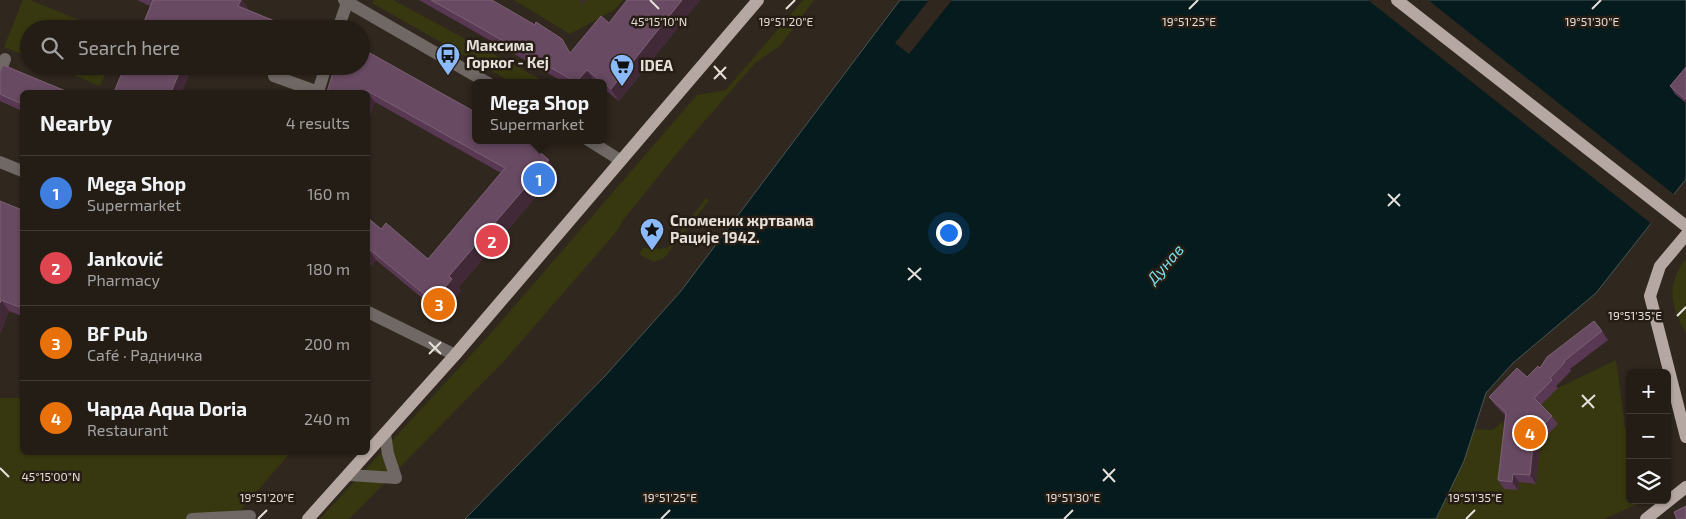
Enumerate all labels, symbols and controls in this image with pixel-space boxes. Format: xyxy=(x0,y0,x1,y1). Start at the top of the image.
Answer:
text: 45°15'10"N xyxy=(631,14,687,28)
text: 19°51'20"E xyxy=(759,14,814,28)
text: 19°51'25"E xyxy=(1162,14,1216,28)
text: 19°51'30"E xyxy=(1565,14,1620,28)
search box xyxy=(20,20,370,75)
icon: search xyxy=(38,34,66,62)
text: Search here xyxy=(78,36,180,59)
place label: Максима Горког - Кеј xyxy=(466,36,549,71)
bus stop icon: Максима Горког - Кеј xyxy=(435,42,461,76)
supermarket icon: IDEA xyxy=(609,53,635,87)
place label: IDEA xyxy=(640,56,673,74)
popup xyxy=(472,79,607,144)
text: Mega Shop xyxy=(490,91,589,114)
text: Nearby xyxy=(40,110,112,135)
text: 4 results xyxy=(286,113,350,132)
text: Supermarket xyxy=(490,114,584,133)
pin: 1 xyxy=(523,160,555,198)
text: Mega Shop xyxy=(87,172,186,195)
text: 1 xyxy=(53,184,59,203)
text: 160 m xyxy=(307,184,350,203)
text: Supermarket xyxy=(87,195,181,214)
place label: Споменик жртвама Рације 1942. xyxy=(670,211,814,246)
place icon: Споменик жртвама Рације 1942. xyxy=(639,217,665,251)
your location xyxy=(936,220,962,246)
pin: 2 xyxy=(476,222,508,260)
water label: Дунав xyxy=(1141,240,1187,288)
text: Janković xyxy=(87,247,163,270)
text: 2 xyxy=(51,259,61,278)
text: 180 m xyxy=(307,259,350,278)
text: Pharmacy xyxy=(87,270,160,289)
pin: 3 xyxy=(423,285,455,323)
text: 19°51'35"E xyxy=(1608,308,1662,322)
text: BF Pub xyxy=(87,322,148,345)
text: 3 xyxy=(51,334,61,353)
text: 200 m xyxy=(304,334,350,353)
text: Café · Радничка xyxy=(87,345,203,364)
map controls xyxy=(1626,369,1671,504)
button: + xyxy=(1626,369,1671,414)
text: Чарда Aqua Doria xyxy=(87,397,247,420)
text: 4 xyxy=(51,409,61,428)
text: 240 m xyxy=(304,409,350,428)
pin: 4 xyxy=(1514,414,1546,452)
button: − xyxy=(1626,414,1671,459)
text: Restaurant xyxy=(87,420,168,439)
button: layers xyxy=(1626,459,1671,504)
text: 45°15'00"N xyxy=(21,469,81,483)
text: 19°51'20"E xyxy=(240,490,295,504)
text: 19°51'25"E xyxy=(643,490,697,504)
text: 19°51'30"E xyxy=(1046,490,1101,504)
text: 19°51'35"E xyxy=(1448,490,1502,504)

